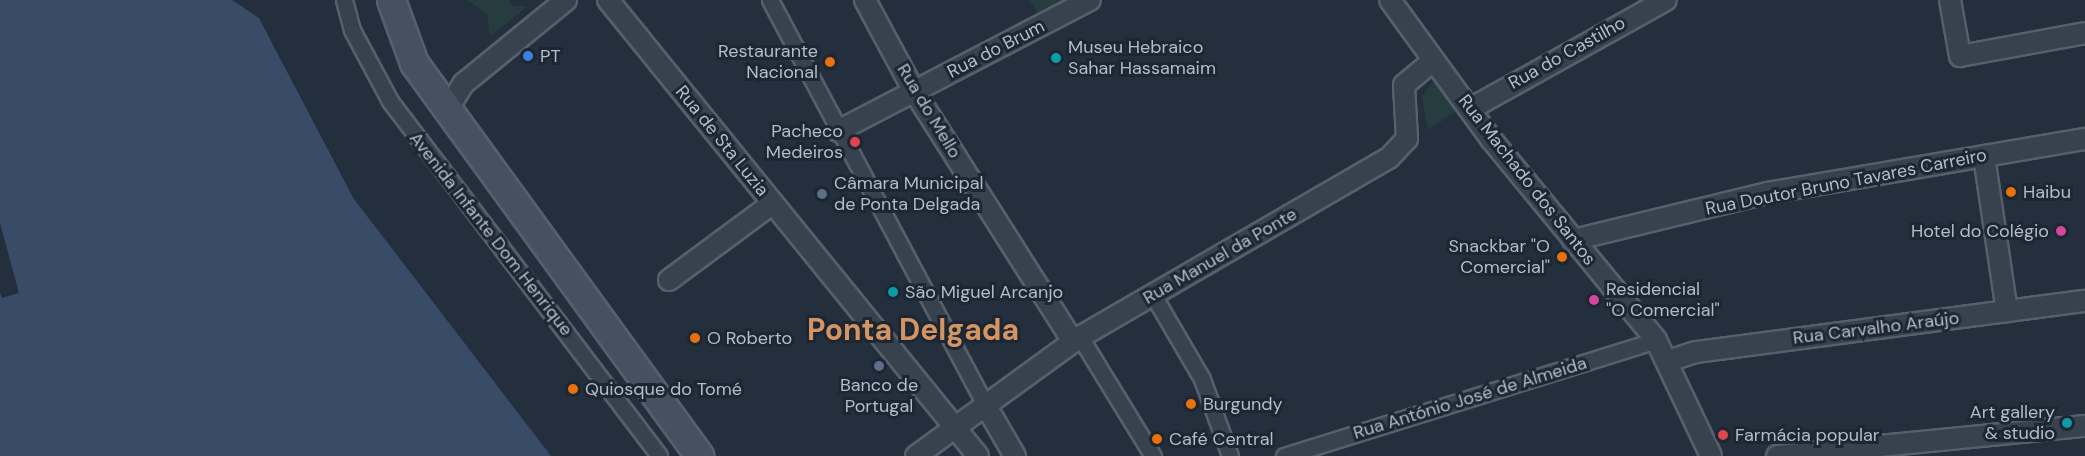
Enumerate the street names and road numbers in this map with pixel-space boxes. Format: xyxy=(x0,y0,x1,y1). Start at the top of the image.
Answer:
street label: Rua do Castilho xyxy=(1505,12,1629,94)
street label: Rua do Brum xyxy=(944,15,1048,83)
street label: Rua do Mello xyxy=(892,60,966,162)
street label: Rua de Sta Luzia xyxy=(671,81,773,201)
street label: Rua Machado dos Santos xyxy=(1454,90,1600,270)
street label: Avenida Infante Dom Henrique xyxy=(405,128,577,340)
street label: Rua Doutor Bruno Tavares Carreiro xyxy=(1704,144,1988,220)
street label: Rua Manuel da Ponte xyxy=(1139,203,1301,309)
street label: Rua Carvalho Araújo xyxy=(1792,307,1960,349)
street label: Rua António José de Almeida xyxy=(1351,352,1589,444)

